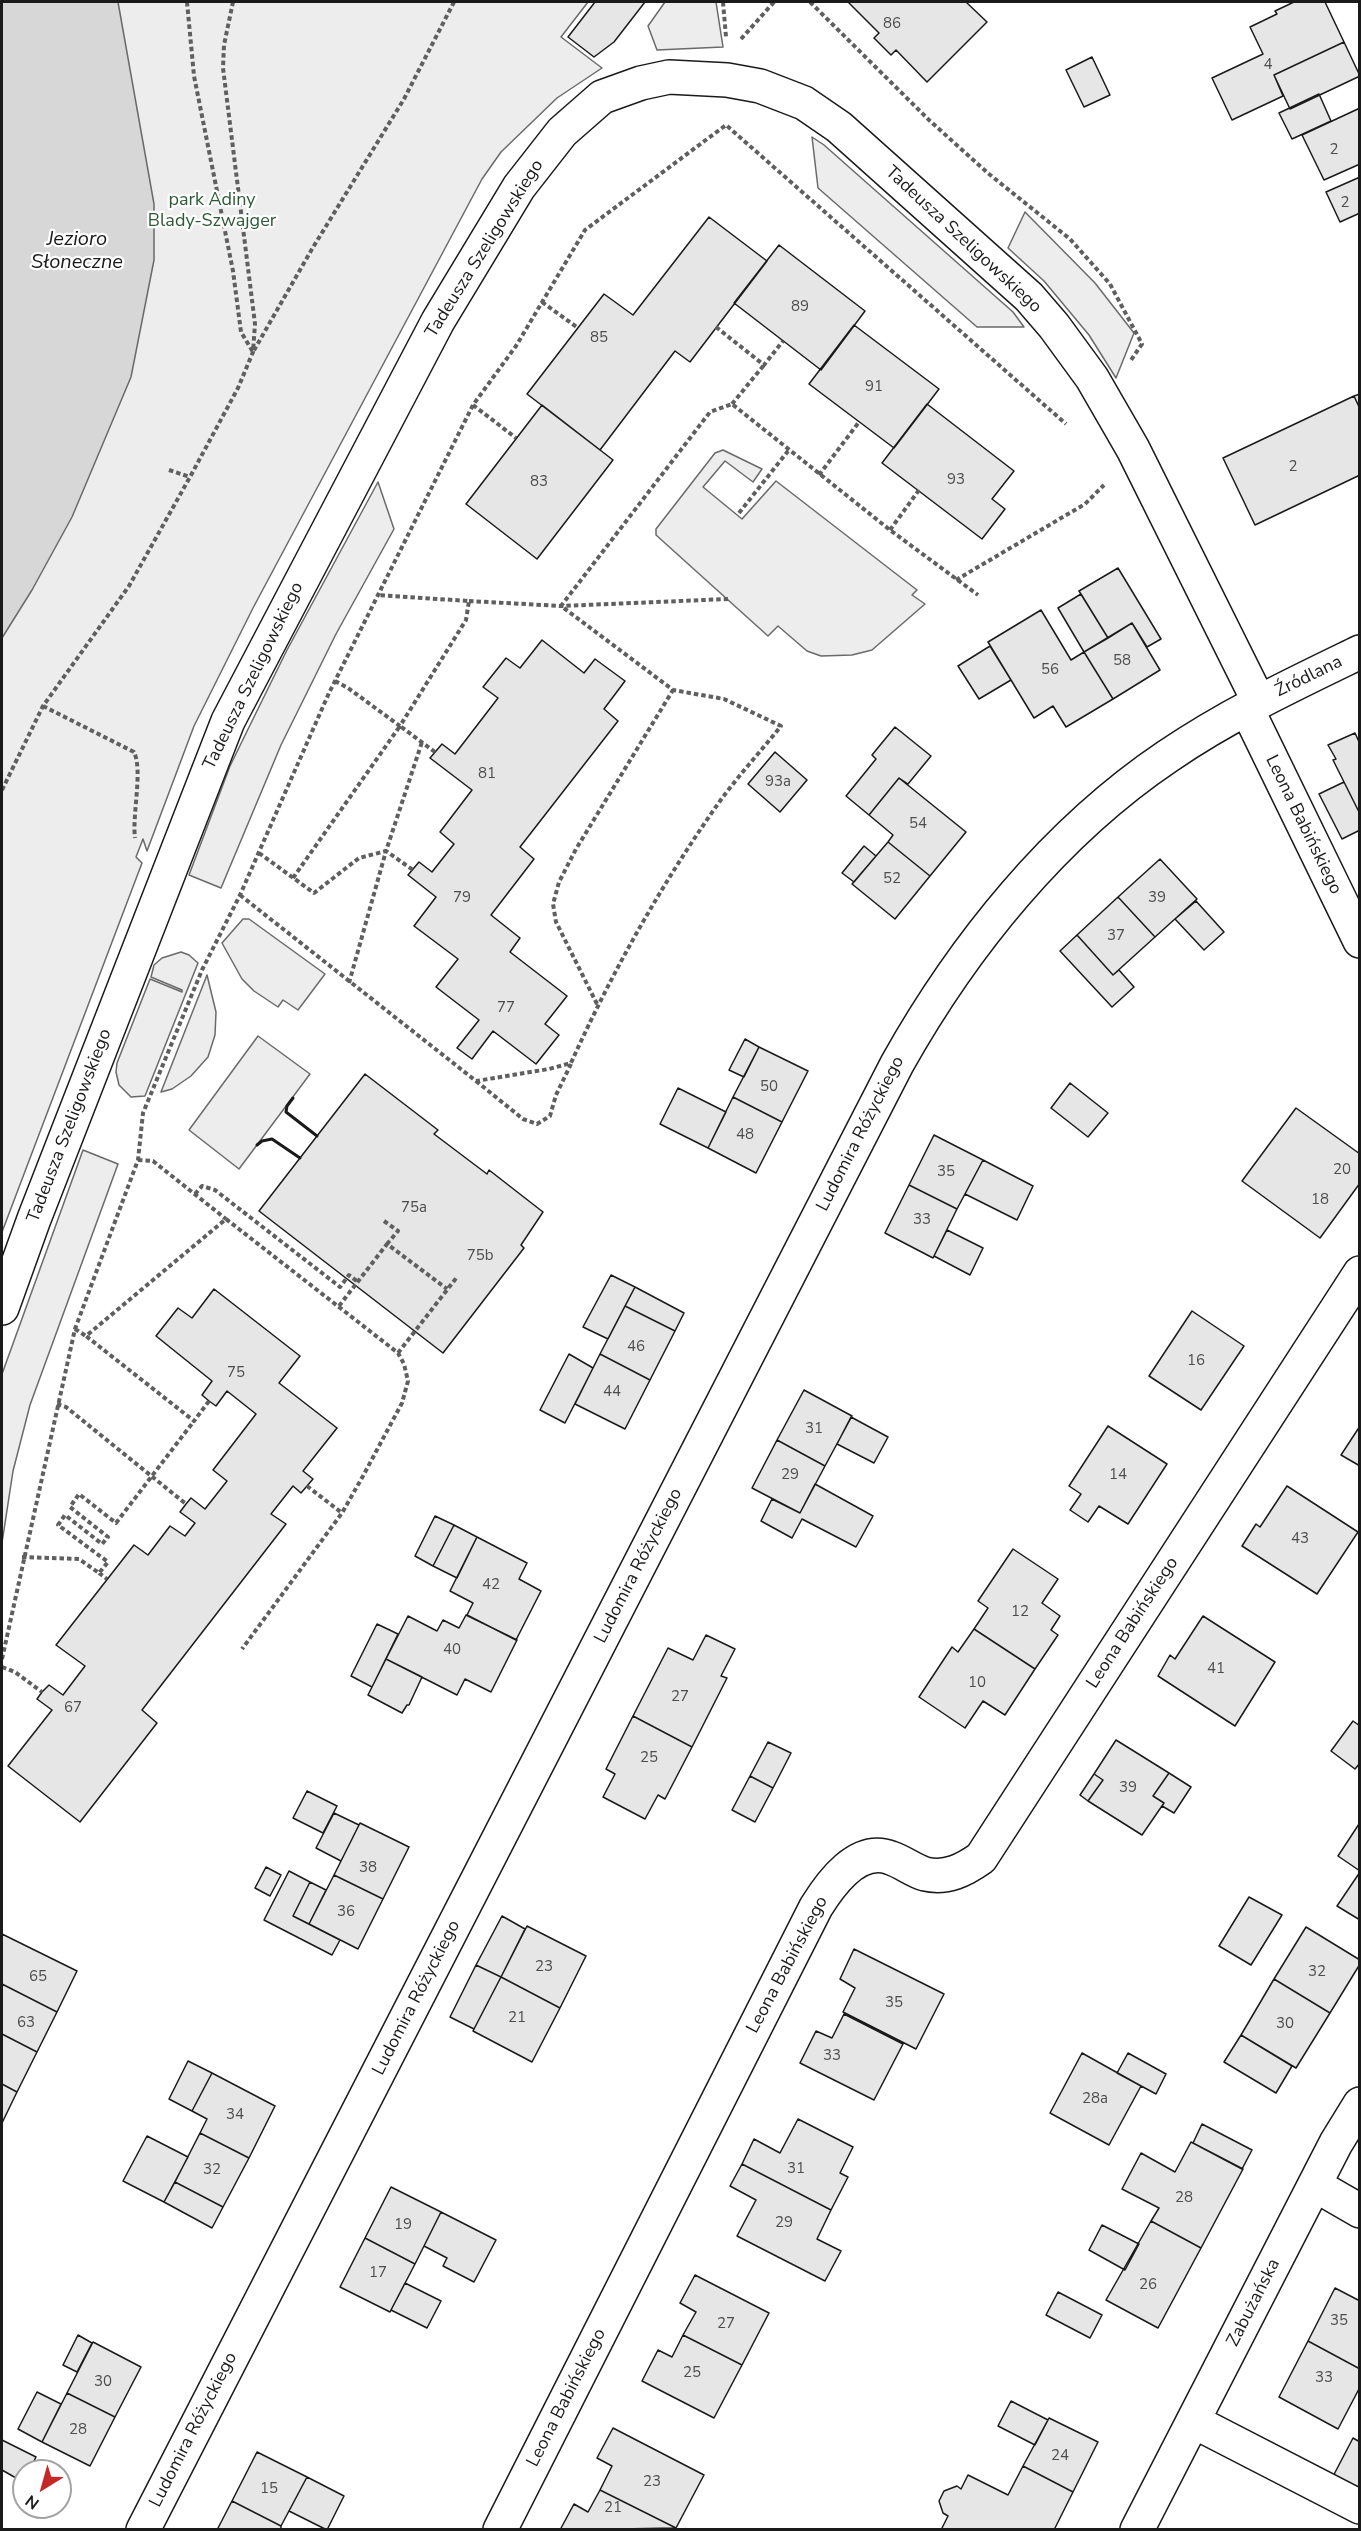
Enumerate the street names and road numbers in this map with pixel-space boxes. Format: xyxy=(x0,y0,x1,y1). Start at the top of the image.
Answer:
street label: Tadeusza Szeligowskiego xyxy=(421,156,549,342)
street label: Tadeusza Szeligowskiego xyxy=(880,162,1046,318)
street label: Tadeusza Szeligowskiego xyxy=(199,579,309,773)
street label: Źródlana xyxy=(1272,651,1346,703)
street label: Leona Babińskiego xyxy=(1260,752,1346,898)
street label: Tadeusza Szeligowskiego xyxy=(23,1026,117,1226)
street label: Ludomira Różyckiego xyxy=(813,1053,909,1215)
street label: Ludomira Różyckiego xyxy=(591,1485,687,1647)
street label: Leona Babińskiego xyxy=(1082,1553,1184,1693)
street label: Leona Babińskiego xyxy=(743,1893,833,2037)
street label: Ludomira Różyckiego xyxy=(369,1917,465,2079)
street label: Zabużańska xyxy=(1223,2255,1285,2351)
street label: Leona Babińskiego xyxy=(523,2325,611,2471)
street label: Ludomira Różyckiego xyxy=(146,2349,242,2511)

